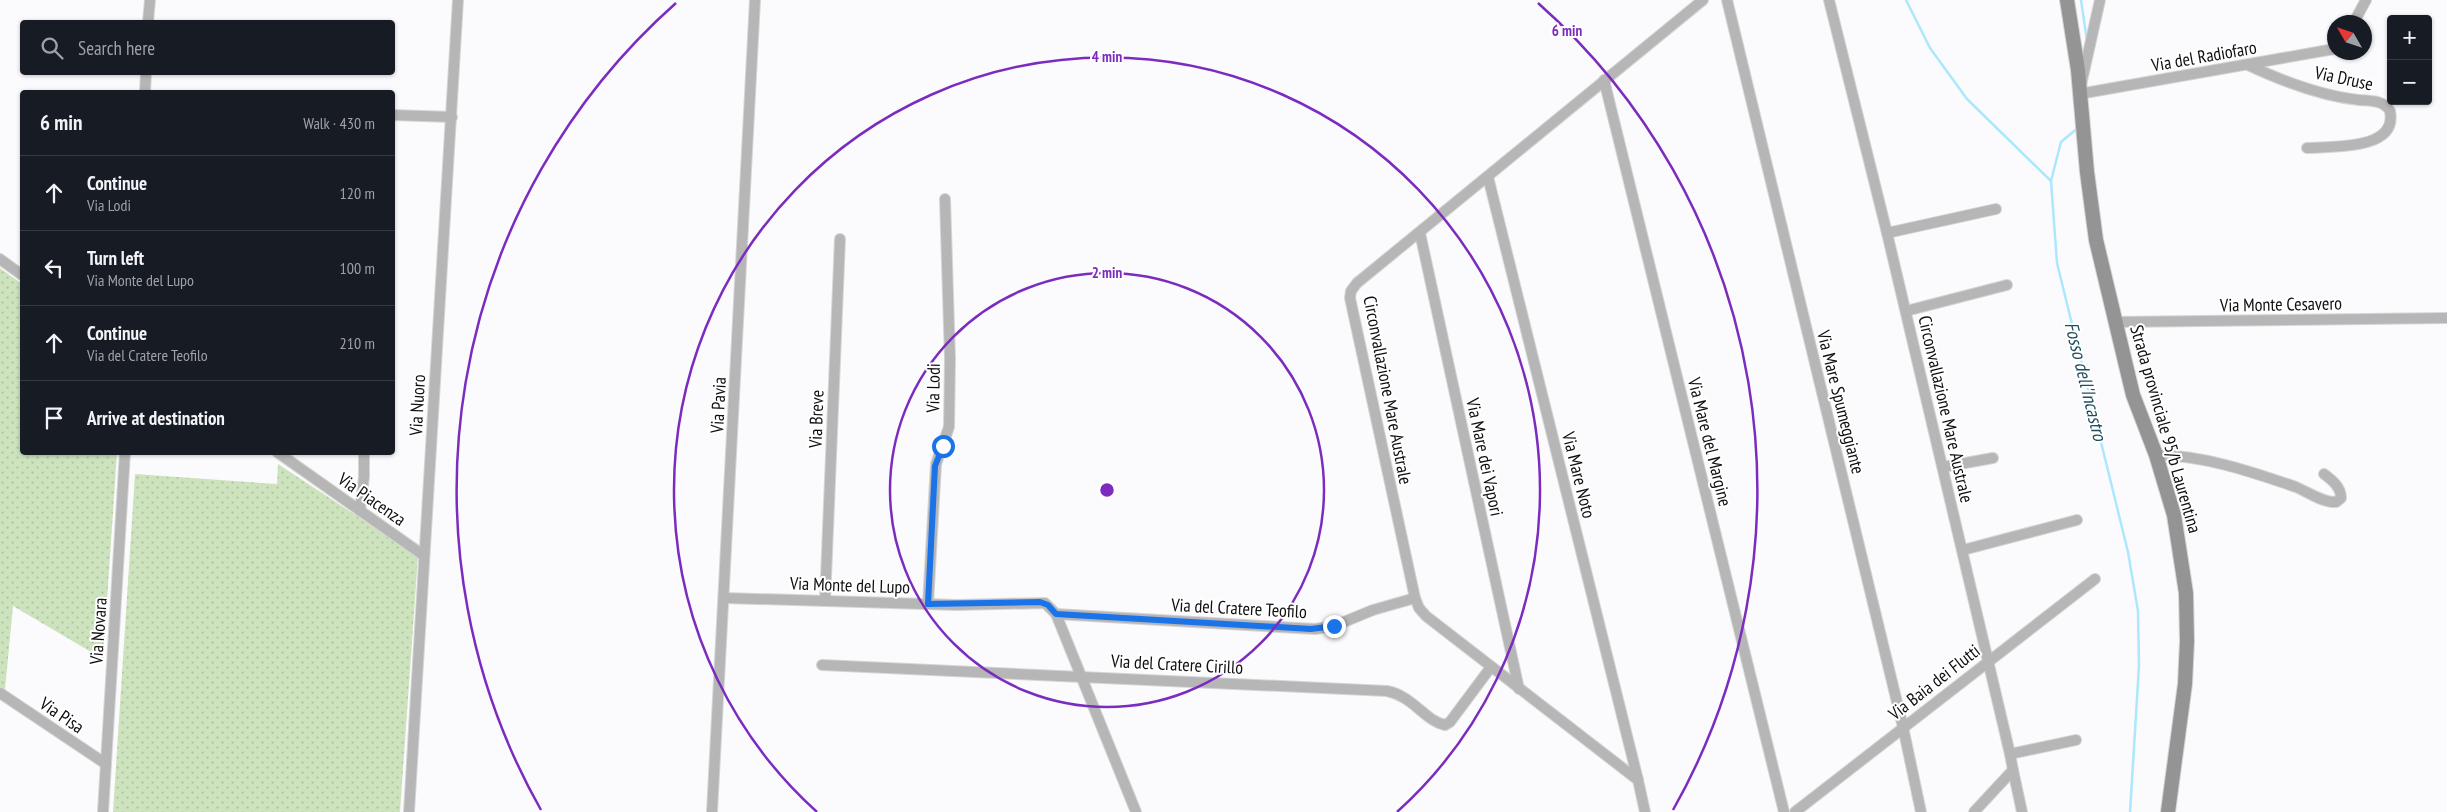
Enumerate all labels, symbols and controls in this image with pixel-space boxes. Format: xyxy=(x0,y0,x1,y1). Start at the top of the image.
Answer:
north arrow xyxy=(2327,15,2372,60)
map controls xyxy=(2387,15,2432,105)
button: + xyxy=(2387,15,2432,60)
search box xyxy=(20,20,395,75)
text: 6 min xyxy=(1552,21,1582,40)
icon: search xyxy=(38,34,66,62)
street label: Via del Radiofaro xyxy=(2149,35,2258,77)
text: Search here xyxy=(78,36,155,60)
text: 4 min xyxy=(1092,47,1122,66)
street label: Via Druse xyxy=(2312,60,2375,95)
button: − xyxy=(2387,60,2432,105)
text: 6 min xyxy=(40,109,82,136)
text: Walk · 430 m xyxy=(303,113,375,133)
text: Continue xyxy=(87,171,147,195)
icon: ahead xyxy=(40,179,68,207)
text: 120 m xyxy=(340,183,375,203)
text: Via Lodi xyxy=(87,195,131,215)
text: Turn left xyxy=(87,246,144,270)
icon: left xyxy=(40,254,68,282)
text: 100 m xyxy=(340,258,375,278)
text: 2 min xyxy=(1092,263,1122,282)
text: Via Monte del Lupo xyxy=(87,270,194,290)
street label: Via Monte Cesavero xyxy=(2219,291,2342,317)
street label: Circonvallazione Mare Australe xyxy=(1358,294,1418,486)
street label: Circonvallazione Mare Australe xyxy=(1913,313,1979,505)
water label: Fosso dell'Incastro xyxy=(2060,319,2113,445)
text: Continue xyxy=(87,321,147,345)
street label: Strada provinciale 95/b Laurentina xyxy=(2125,322,2207,536)
street label: Via Mare Spumeggiante xyxy=(1812,327,1870,476)
icon: ahead xyxy=(40,329,68,357)
text: 210 m xyxy=(340,333,375,353)
text: Via del Cratere Teofilo xyxy=(87,345,208,365)
street label: Via Lodi xyxy=(921,363,945,414)
street label: Via Nuoro xyxy=(404,374,430,437)
street label: Via Mare del Margine xyxy=(1683,374,1737,509)
street label: Via Pavia xyxy=(705,376,731,435)
street label: Via Breve xyxy=(803,390,829,449)
street label: Via Mare dei Vapori xyxy=(1461,395,1509,518)
icon: arrive xyxy=(40,404,68,432)
text: Arrive at destination xyxy=(87,406,225,430)
street label: Via Mare Noto xyxy=(1557,428,1601,521)
route start xyxy=(932,435,955,458)
street label: Via Piacenza xyxy=(333,467,410,531)
centre of rings xyxy=(1098,481,1116,499)
street label: Via Monte del Lupo xyxy=(788,571,911,599)
street label: Via del Cratere Teofilo xyxy=(1170,593,1308,623)
street label: Via Novara xyxy=(84,597,112,666)
route end xyxy=(1323,615,1346,638)
street label: Via Baia dei Flutti xyxy=(1883,639,1984,726)
street label: Via del Cratere Cirillo xyxy=(1109,649,1244,679)
street label: Via Pisa xyxy=(35,691,89,738)

